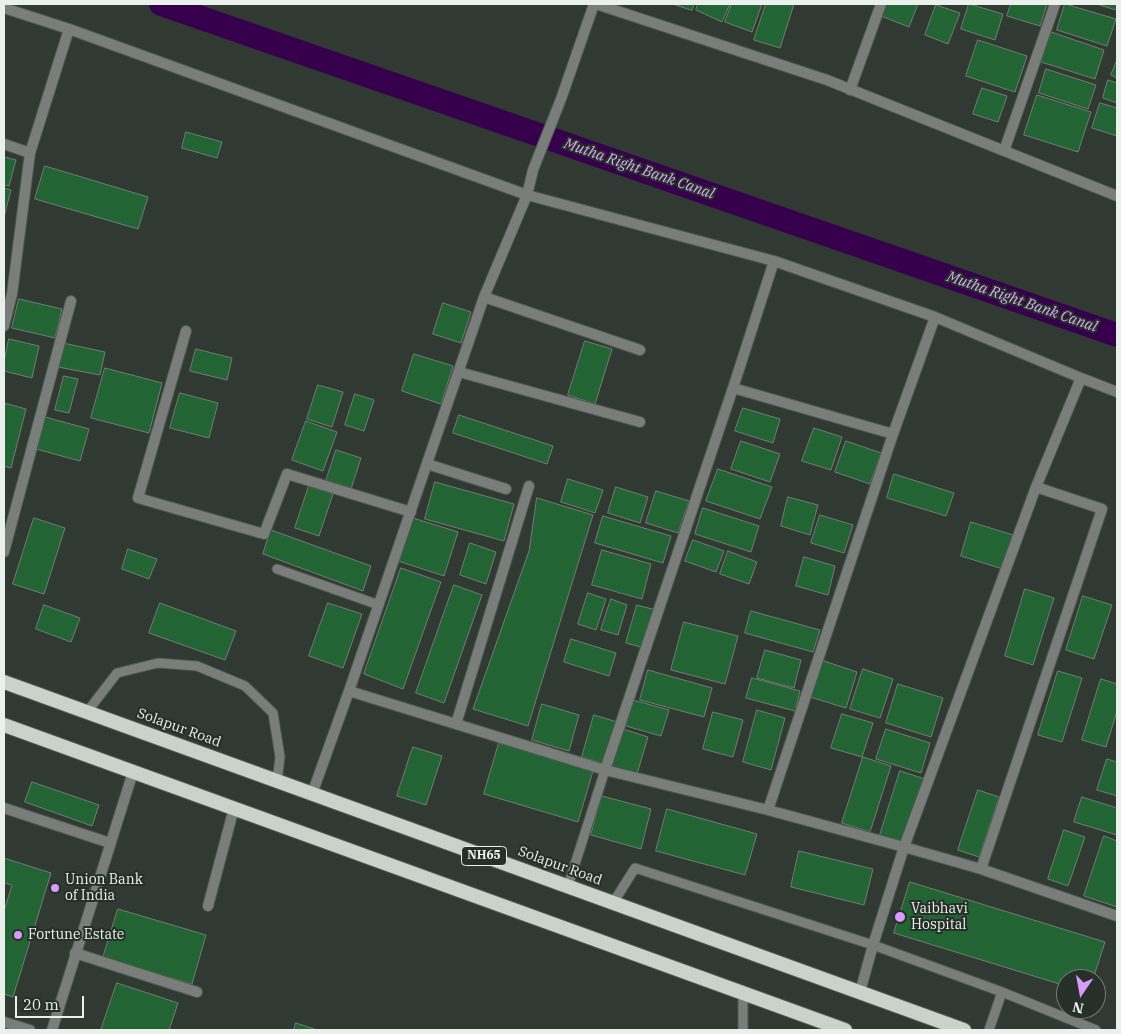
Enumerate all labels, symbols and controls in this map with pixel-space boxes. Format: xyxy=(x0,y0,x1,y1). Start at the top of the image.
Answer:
water label: Mutha Right Bank Canal xyxy=(561,135,717,203)
water label: Mutha Right Bank Canal xyxy=(944,268,1100,336)
street label: Solapur Road xyxy=(135,705,223,751)
street label: Solapur Road xyxy=(516,843,604,889)
road number: NH65 xyxy=(462,846,506,866)
place label: Union Bank of India xyxy=(65,872,143,904)
marker: Union Bank of India xyxy=(49,882,61,894)
place label: Vaibhavi Hospital xyxy=(911,901,968,934)
marker: Vaibhavi Hospital xyxy=(893,910,907,924)
place label: Fortune Estate xyxy=(28,927,124,943)
marker: Fortune Estate xyxy=(12,929,24,941)
north arrow xyxy=(1056,969,1106,1019)
scale bar xyxy=(18,986,86,1018)
text: 20 m xyxy=(23,995,59,1014)
text: N xyxy=(1071,998,1085,1018)

